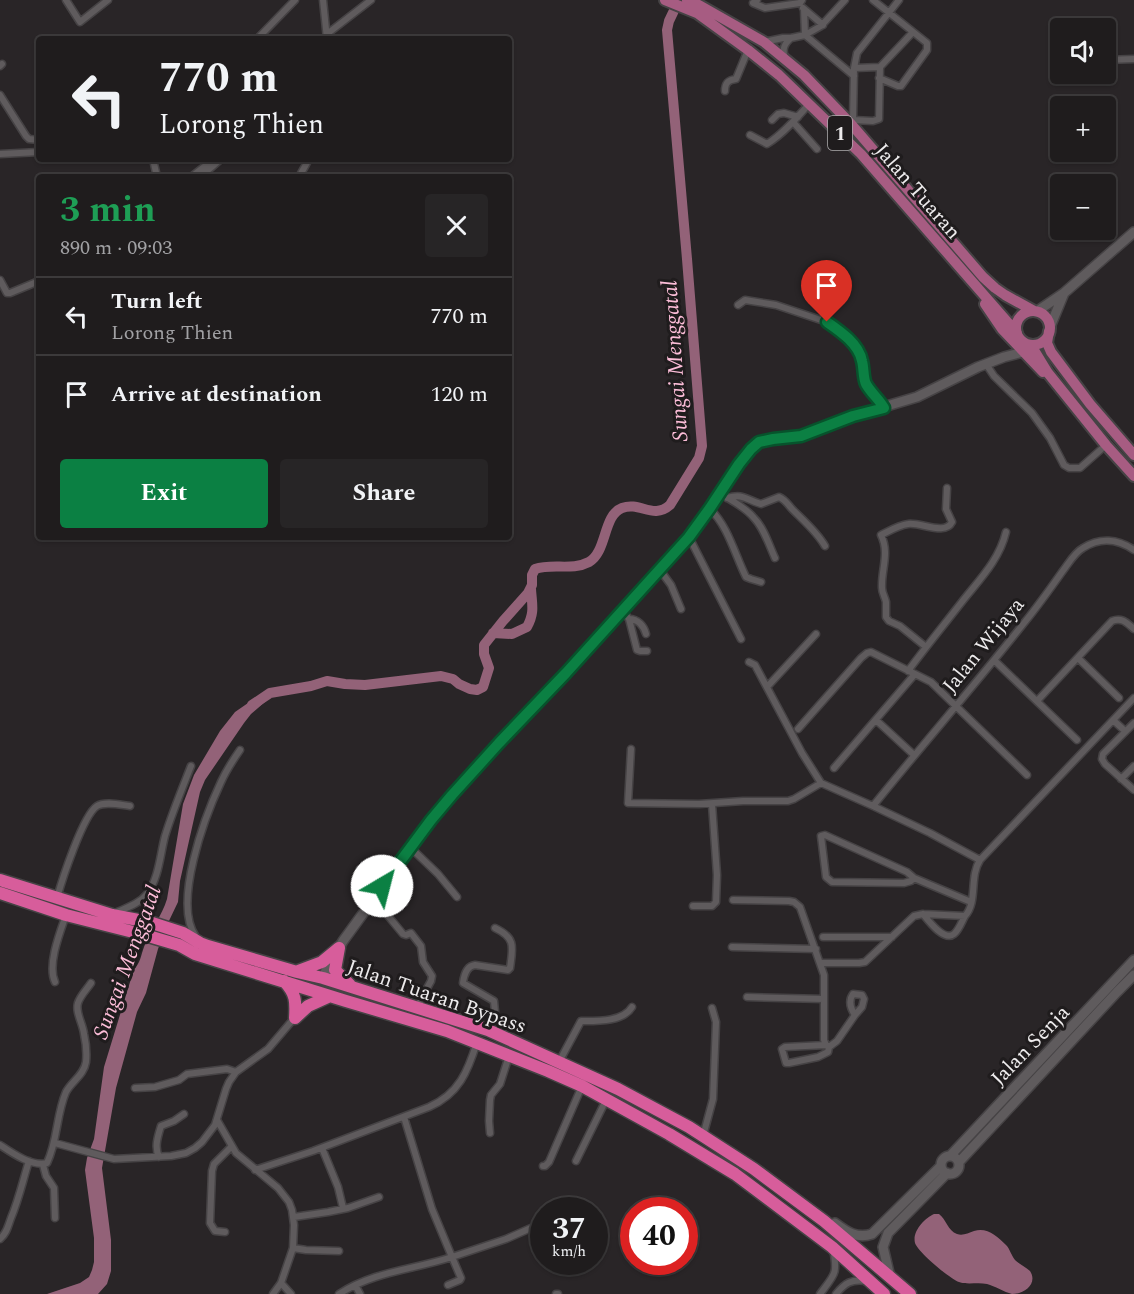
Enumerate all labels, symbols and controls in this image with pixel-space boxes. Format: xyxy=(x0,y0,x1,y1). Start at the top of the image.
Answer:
map controls xyxy=(1050,18,1116,240)
button: sound xyxy=(1050,18,1116,84)
text: 770 m xyxy=(159,47,278,110)
icon: left xyxy=(60,60,138,138)
button: + xyxy=(1050,96,1116,162)
text: Lorong Thien xyxy=(159,104,324,146)
road number: 1 xyxy=(828,116,852,150)
street label: Jalan Tuaran xyxy=(866,136,968,247)
button: − xyxy=(1050,174,1116,240)
text: 3 min xyxy=(60,183,156,238)
button: close xyxy=(425,194,488,257)
text: 890 m · 09:03 xyxy=(60,233,172,263)
pin xyxy=(801,260,852,322)
icon: arrive xyxy=(810,269,843,302)
water label: Sungai Menggatal xyxy=(653,279,698,442)
text: Turn left xyxy=(111,285,203,318)
icon: left xyxy=(60,300,93,333)
text: 770 m xyxy=(431,300,488,333)
text: Lorong Thien xyxy=(111,318,233,348)
icon: arrive xyxy=(60,378,93,411)
text: Arrive at destination xyxy=(111,378,322,411)
text: 120 m xyxy=(431,378,488,411)
button: Exit xyxy=(60,459,268,528)
button: Share xyxy=(280,459,488,528)
street label: Jalan Wijaya xyxy=(935,590,1033,701)
position arrow xyxy=(350,854,414,918)
water label: Sungai Menggatal xyxy=(84,881,171,1044)
street label: Jalan Tuaran Bypass xyxy=(343,951,531,1043)
street label: Jalan Senja xyxy=(984,997,1078,1094)
speed limit sign: 40 xyxy=(620,1197,698,1275)
text: 37 xyxy=(552,1206,586,1252)
text: km/h xyxy=(552,1240,586,1263)

